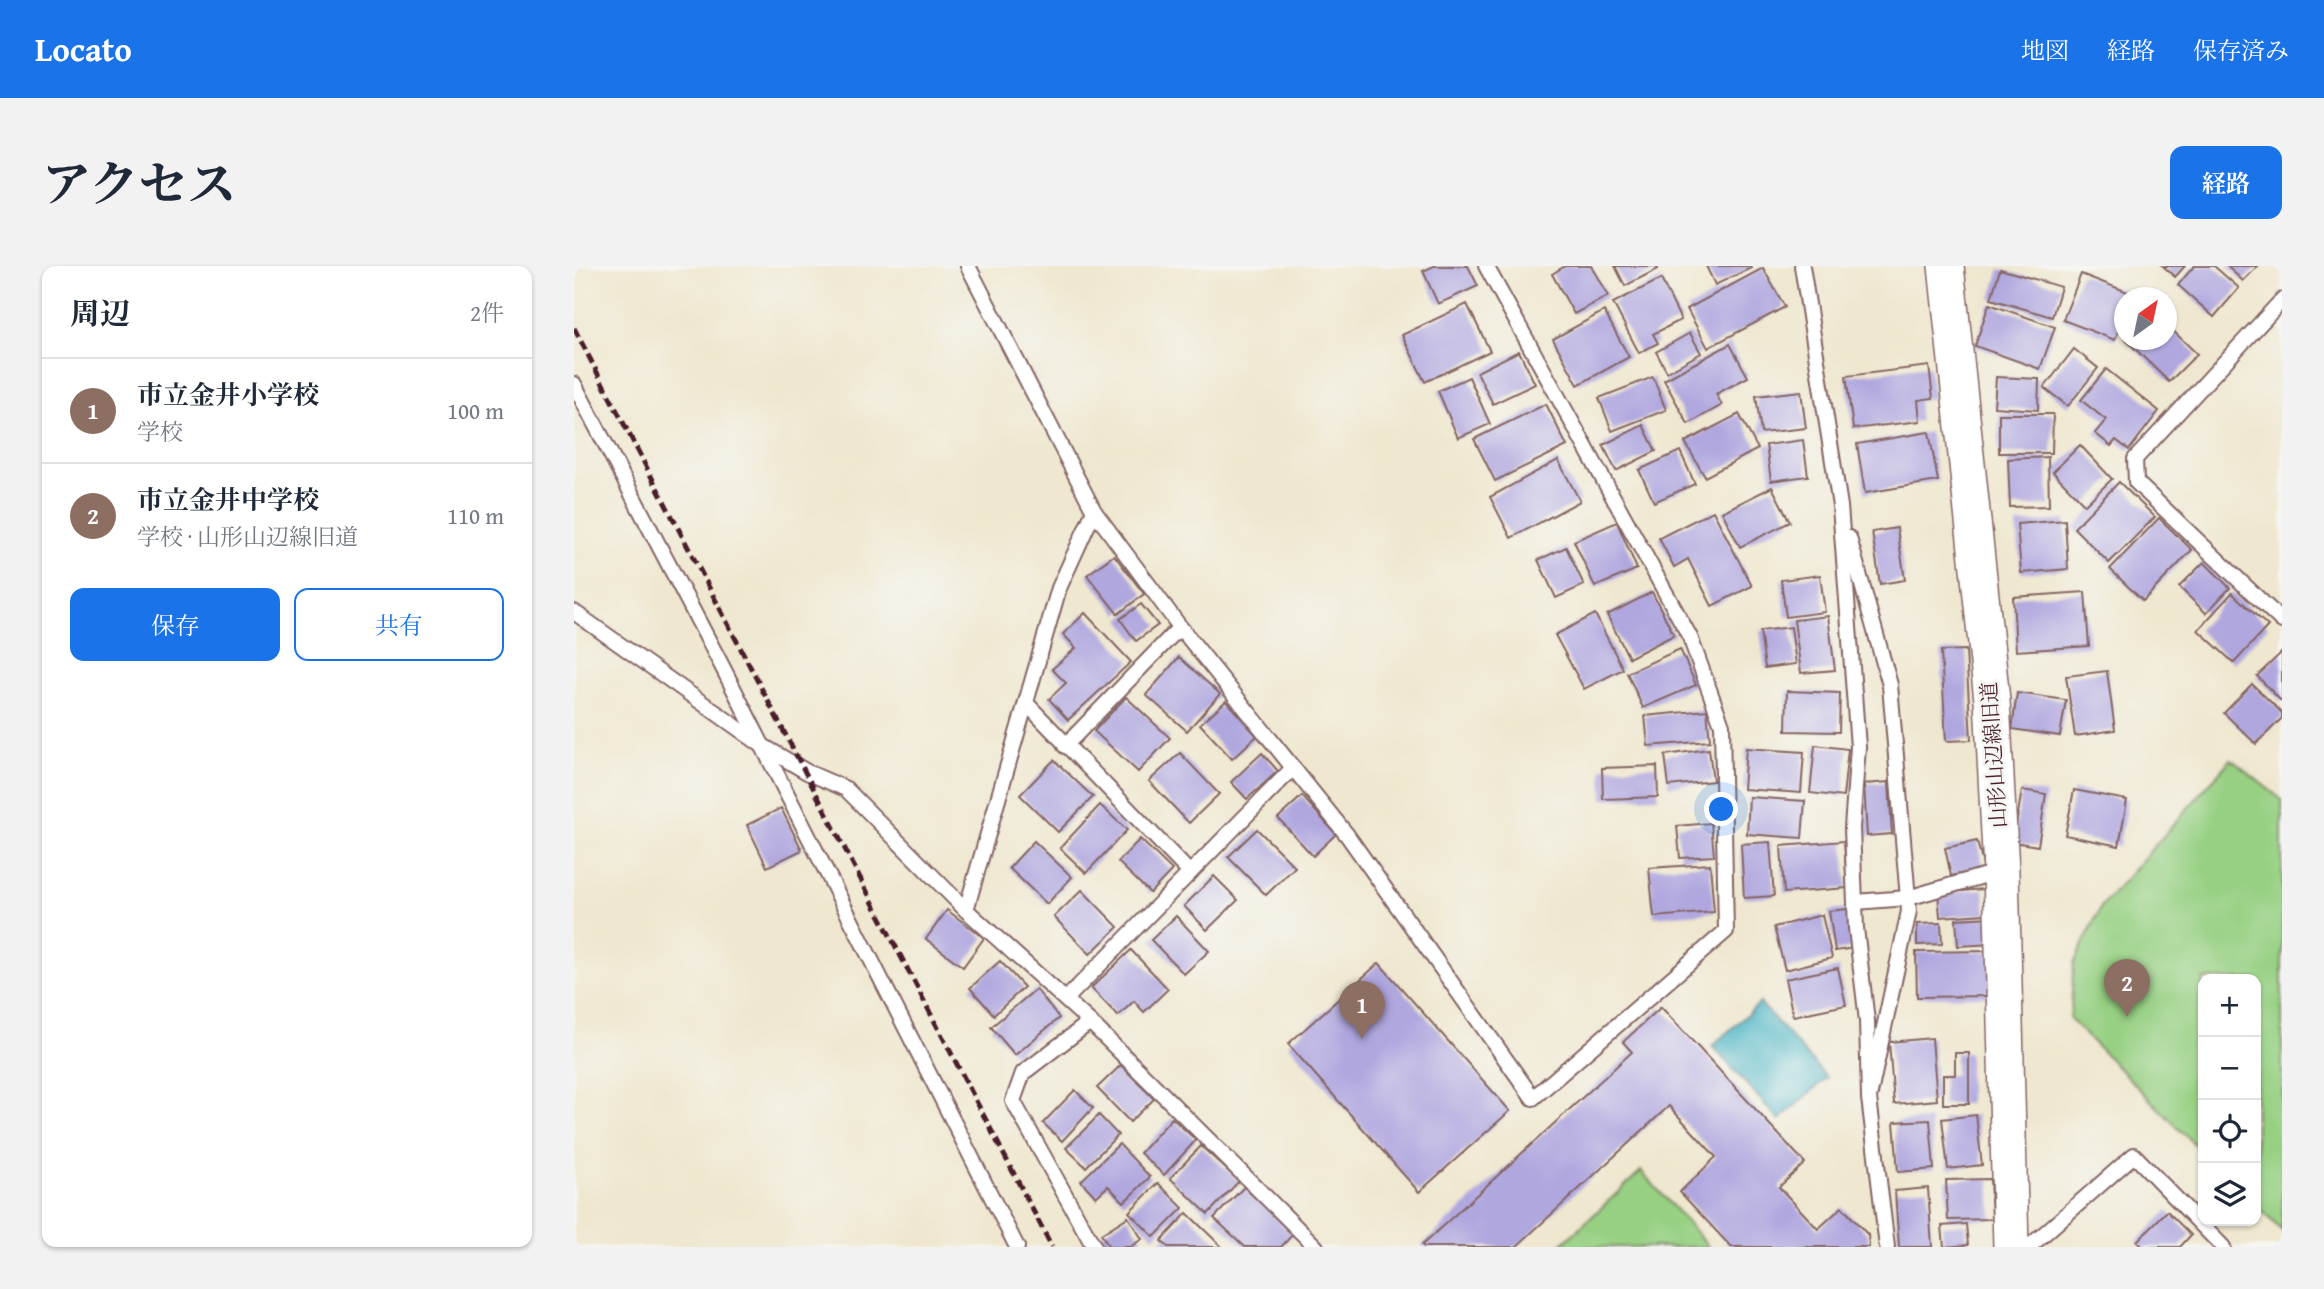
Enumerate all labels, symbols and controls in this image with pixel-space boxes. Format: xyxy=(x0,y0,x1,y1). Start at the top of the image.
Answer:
text: Locato xyxy=(35,25,132,73)
text: 地図 xyxy=(2021,33,2069,68)
text: 経路 xyxy=(2107,33,2155,68)
text: 保存済み xyxy=(2193,33,2289,68)
button: 経路 xyxy=(2170,146,2282,219)
text: アクセス xyxy=(42,147,237,219)
north arrow xyxy=(2114,287,2177,350)
text: 周辺 xyxy=(70,291,130,335)
text: 2件 xyxy=(470,296,504,329)
text: 市立金井小学校 xyxy=(137,375,319,414)
text: 1 xyxy=(87,394,99,427)
text: 100 m xyxy=(447,394,504,427)
text: 学校 xyxy=(137,415,183,448)
text: 市立金井中学校 xyxy=(137,480,319,519)
text: 2 xyxy=(87,499,99,532)
text: 110 m xyxy=(447,499,504,532)
text: 学校 · 山形山辺線旧道 xyxy=(137,520,358,553)
button: 保存 xyxy=(70,588,280,661)
button: 共有 xyxy=(294,588,504,661)
street label: 山形山辺線旧道 xyxy=(1973,681,2014,829)
your location xyxy=(1704,792,1738,826)
pin: 2 xyxy=(2104,959,2150,1017)
map controls xyxy=(2198,974,2261,1226)
button: + xyxy=(2198,974,2261,1037)
pin: 1 xyxy=(1339,981,1385,1039)
button: − xyxy=(2198,1037,2261,1100)
button: locate xyxy=(2198,1100,2261,1163)
button: layers xyxy=(2198,1163,2261,1226)

